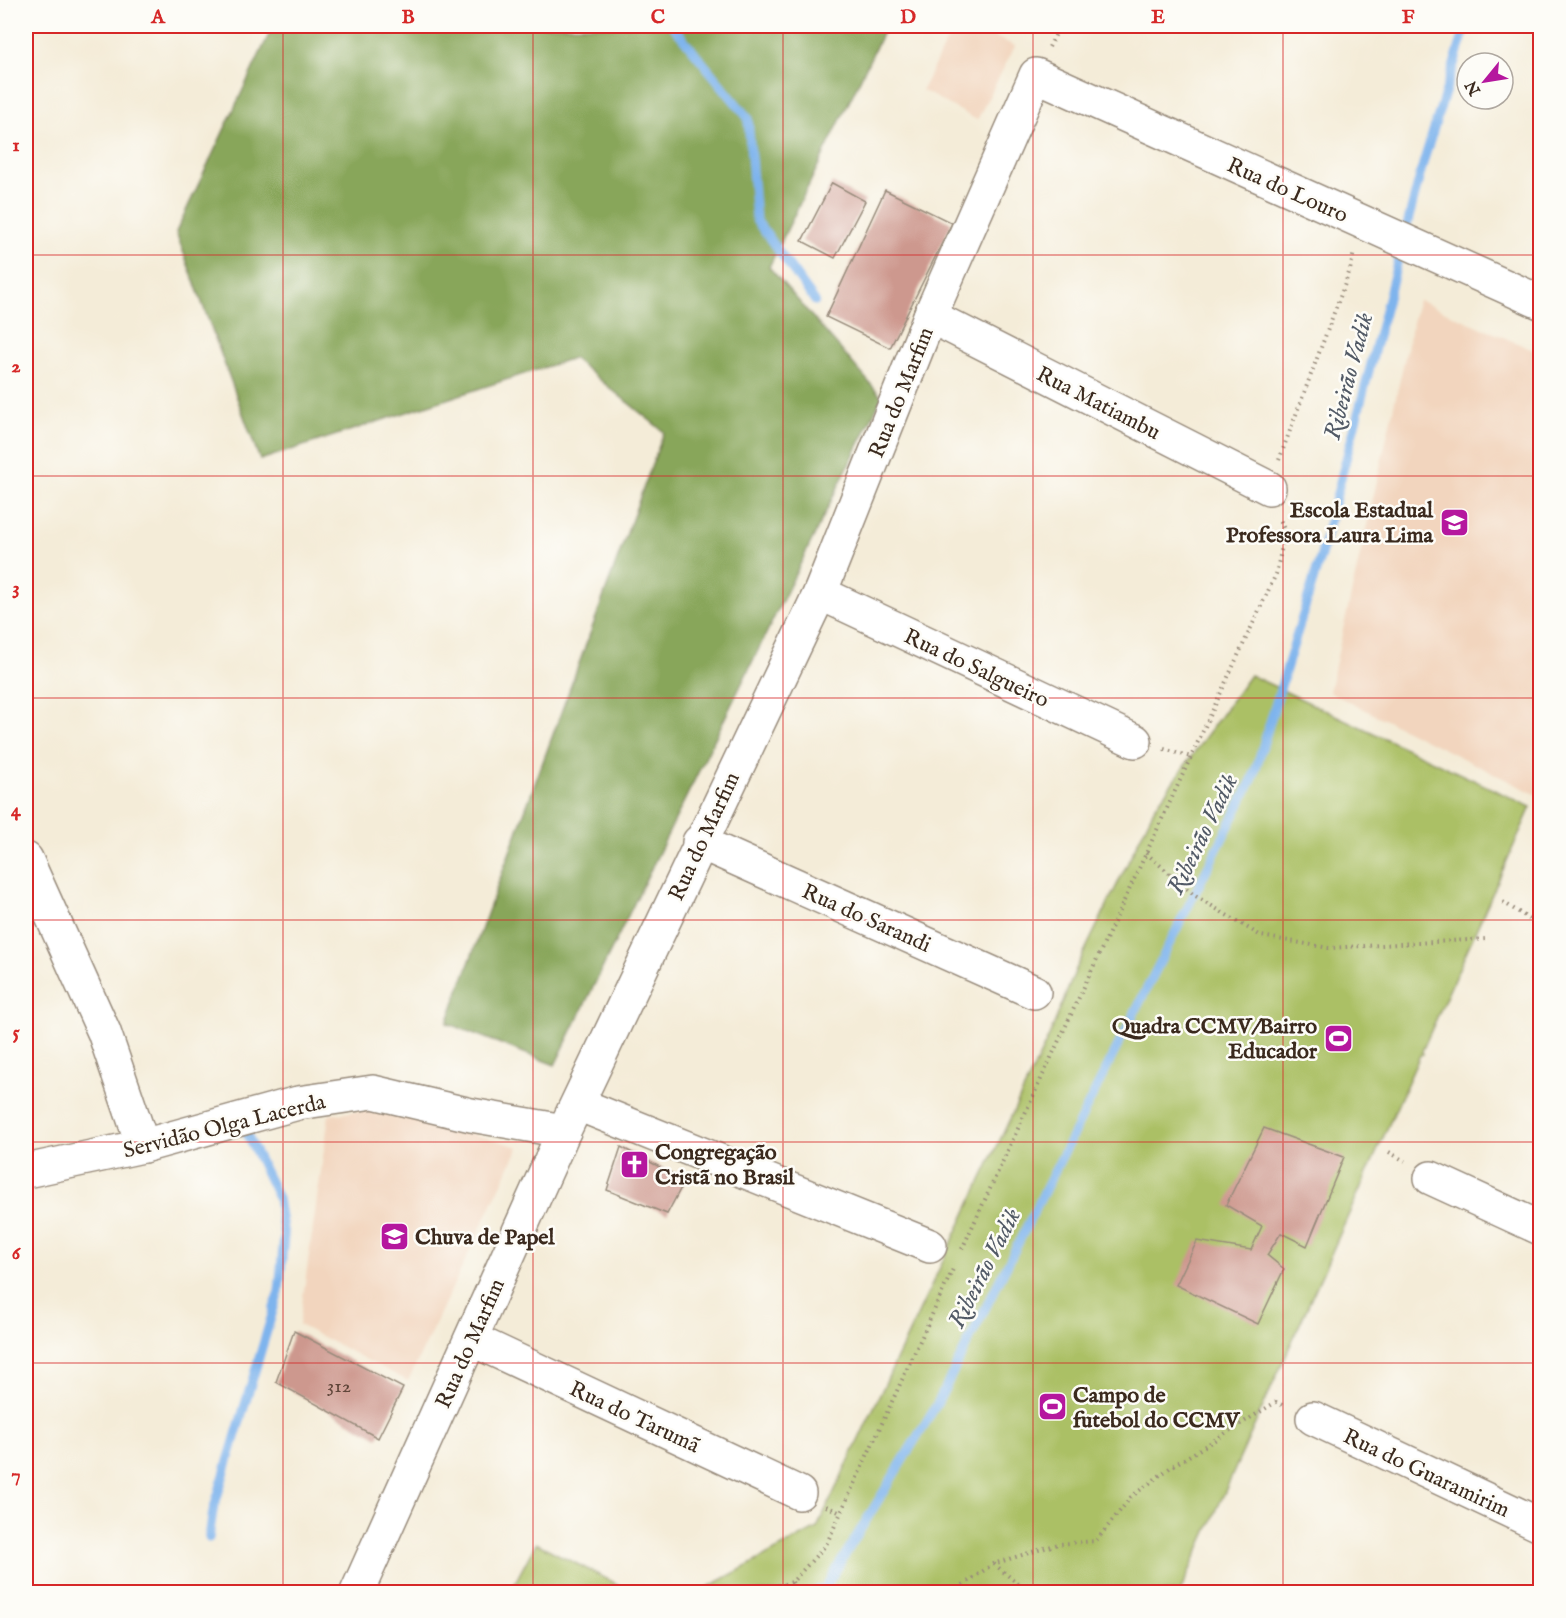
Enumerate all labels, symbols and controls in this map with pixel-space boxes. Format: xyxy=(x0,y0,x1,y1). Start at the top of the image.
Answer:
text: A xyxy=(150,5,166,30)
text: B xyxy=(401,5,415,30)
text: C xyxy=(651,5,665,30)
text: D xyxy=(900,5,916,30)
text: E xyxy=(1151,5,1165,30)
text: F xyxy=(1402,5,1415,30)
north arrow xyxy=(1455,51,1515,111)
text: N xyxy=(1462,76,1486,99)
text: 1 xyxy=(12,133,20,158)
street label: Rua do Louro xyxy=(1222,152,1352,230)
water label: Ribeirão Vadik xyxy=(1318,309,1381,443)
street label: Rua do Marfim xyxy=(863,323,941,462)
text: 2 xyxy=(11,354,21,379)
street label: Rua Matiambu xyxy=(1031,361,1165,447)
place label: Escola Estadual Professora Laura Lima xyxy=(1226,497,1434,550)
school or university icon: Escola Estadual Professora Laura Lima xyxy=(1438,506,1470,538)
text: 3 xyxy=(12,576,20,601)
street label: Rua do Salgueiro xyxy=(899,623,1053,715)
street label: Rua do Marfim xyxy=(663,768,747,906)
water label: Ribeirão Vadik xyxy=(1161,769,1246,900)
text: 4 xyxy=(11,798,22,823)
street label: Rua do Sarandi xyxy=(797,878,935,960)
place label: Quadra CCMV/Bairro Educador xyxy=(1112,1013,1318,1066)
text: 5 xyxy=(12,1020,20,1045)
sports icon: Quadra CCMV/Bairro Educador xyxy=(1322,1022,1354,1054)
street label: Servidão Olga Lacerda xyxy=(120,1088,329,1166)
place label: Congregação Cristã no Brasil xyxy=(655,1139,795,1192)
church icon: Congregação Cristã no Brasil xyxy=(618,1148,650,1180)
water label: Ribeirão Vadik xyxy=(942,1203,1029,1334)
school or university icon: Chuva de Papel xyxy=(378,1220,410,1252)
place label: Chuva de Papel xyxy=(415,1224,555,1252)
text: 6 xyxy=(12,1241,22,1266)
street label: Rua do Marfim xyxy=(430,1275,512,1413)
house number: 312 xyxy=(327,1374,351,1399)
street label: Rua do Tarumã xyxy=(565,1375,704,1460)
place label: Campo de futebol do CCMV xyxy=(1073,1382,1241,1435)
sports icon: Campo de futebol do CCMV xyxy=(1036,1391,1068,1423)
street label: Rua do Guaramirim xyxy=(1338,1423,1514,1525)
text: 7 xyxy=(11,1463,21,1488)

